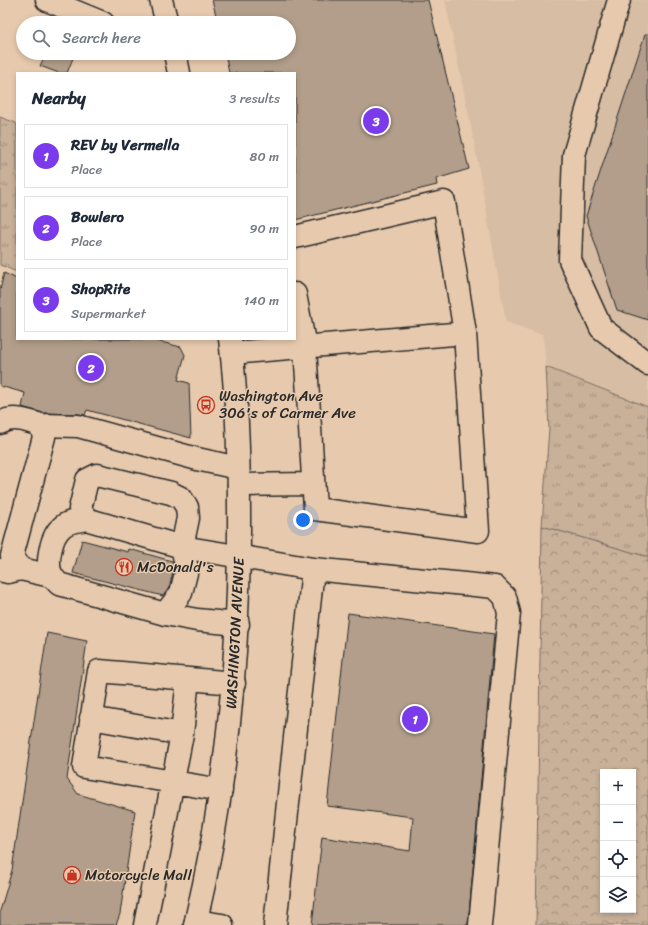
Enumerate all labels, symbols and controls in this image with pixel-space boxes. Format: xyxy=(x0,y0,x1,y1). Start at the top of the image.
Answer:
search box xyxy=(16,16,296,60)
text: Search here xyxy=(62,25,141,51)
icon: search xyxy=(30,27,52,49)
text: Nearby xyxy=(32,83,86,113)
text: 3 results xyxy=(229,87,280,110)
pin: 3 xyxy=(363,106,389,136)
text: REV by Vermella xyxy=(71,132,179,158)
text: 1 xyxy=(43,145,49,168)
text: 80 m xyxy=(250,145,279,168)
text: Place xyxy=(71,158,102,181)
text: Bowlero xyxy=(71,204,124,230)
text: 2 xyxy=(42,217,50,240)
text: 90 m xyxy=(249,217,279,240)
text: Place xyxy=(71,230,102,253)
text: ShopRite xyxy=(71,276,130,302)
text: 3 xyxy=(42,289,50,312)
text: 140 m xyxy=(244,289,279,312)
text: Supermarket xyxy=(71,302,146,325)
pin: 2 xyxy=(78,353,104,383)
place label: Washington Ave 306's of Carmer Ave xyxy=(219,383,356,426)
bus stop icon: Washington Ave 306's of Carmer Ave xyxy=(196,395,216,415)
your location xyxy=(293,510,313,530)
place label: McDonald's xyxy=(137,554,214,580)
street label: WASHINGTON AVENUE xyxy=(218,555,252,709)
restaurant icon: McDonald's xyxy=(114,557,134,577)
pin: 1 xyxy=(402,704,428,734)
map controls xyxy=(600,769,636,913)
button: + xyxy=(600,769,636,805)
button: − xyxy=(600,805,636,841)
button: locate xyxy=(600,841,636,877)
place label: Motorcycle Mall xyxy=(85,862,192,888)
shop icon: Motorcycle Mall xyxy=(62,865,82,885)
button: layers xyxy=(600,877,636,913)

